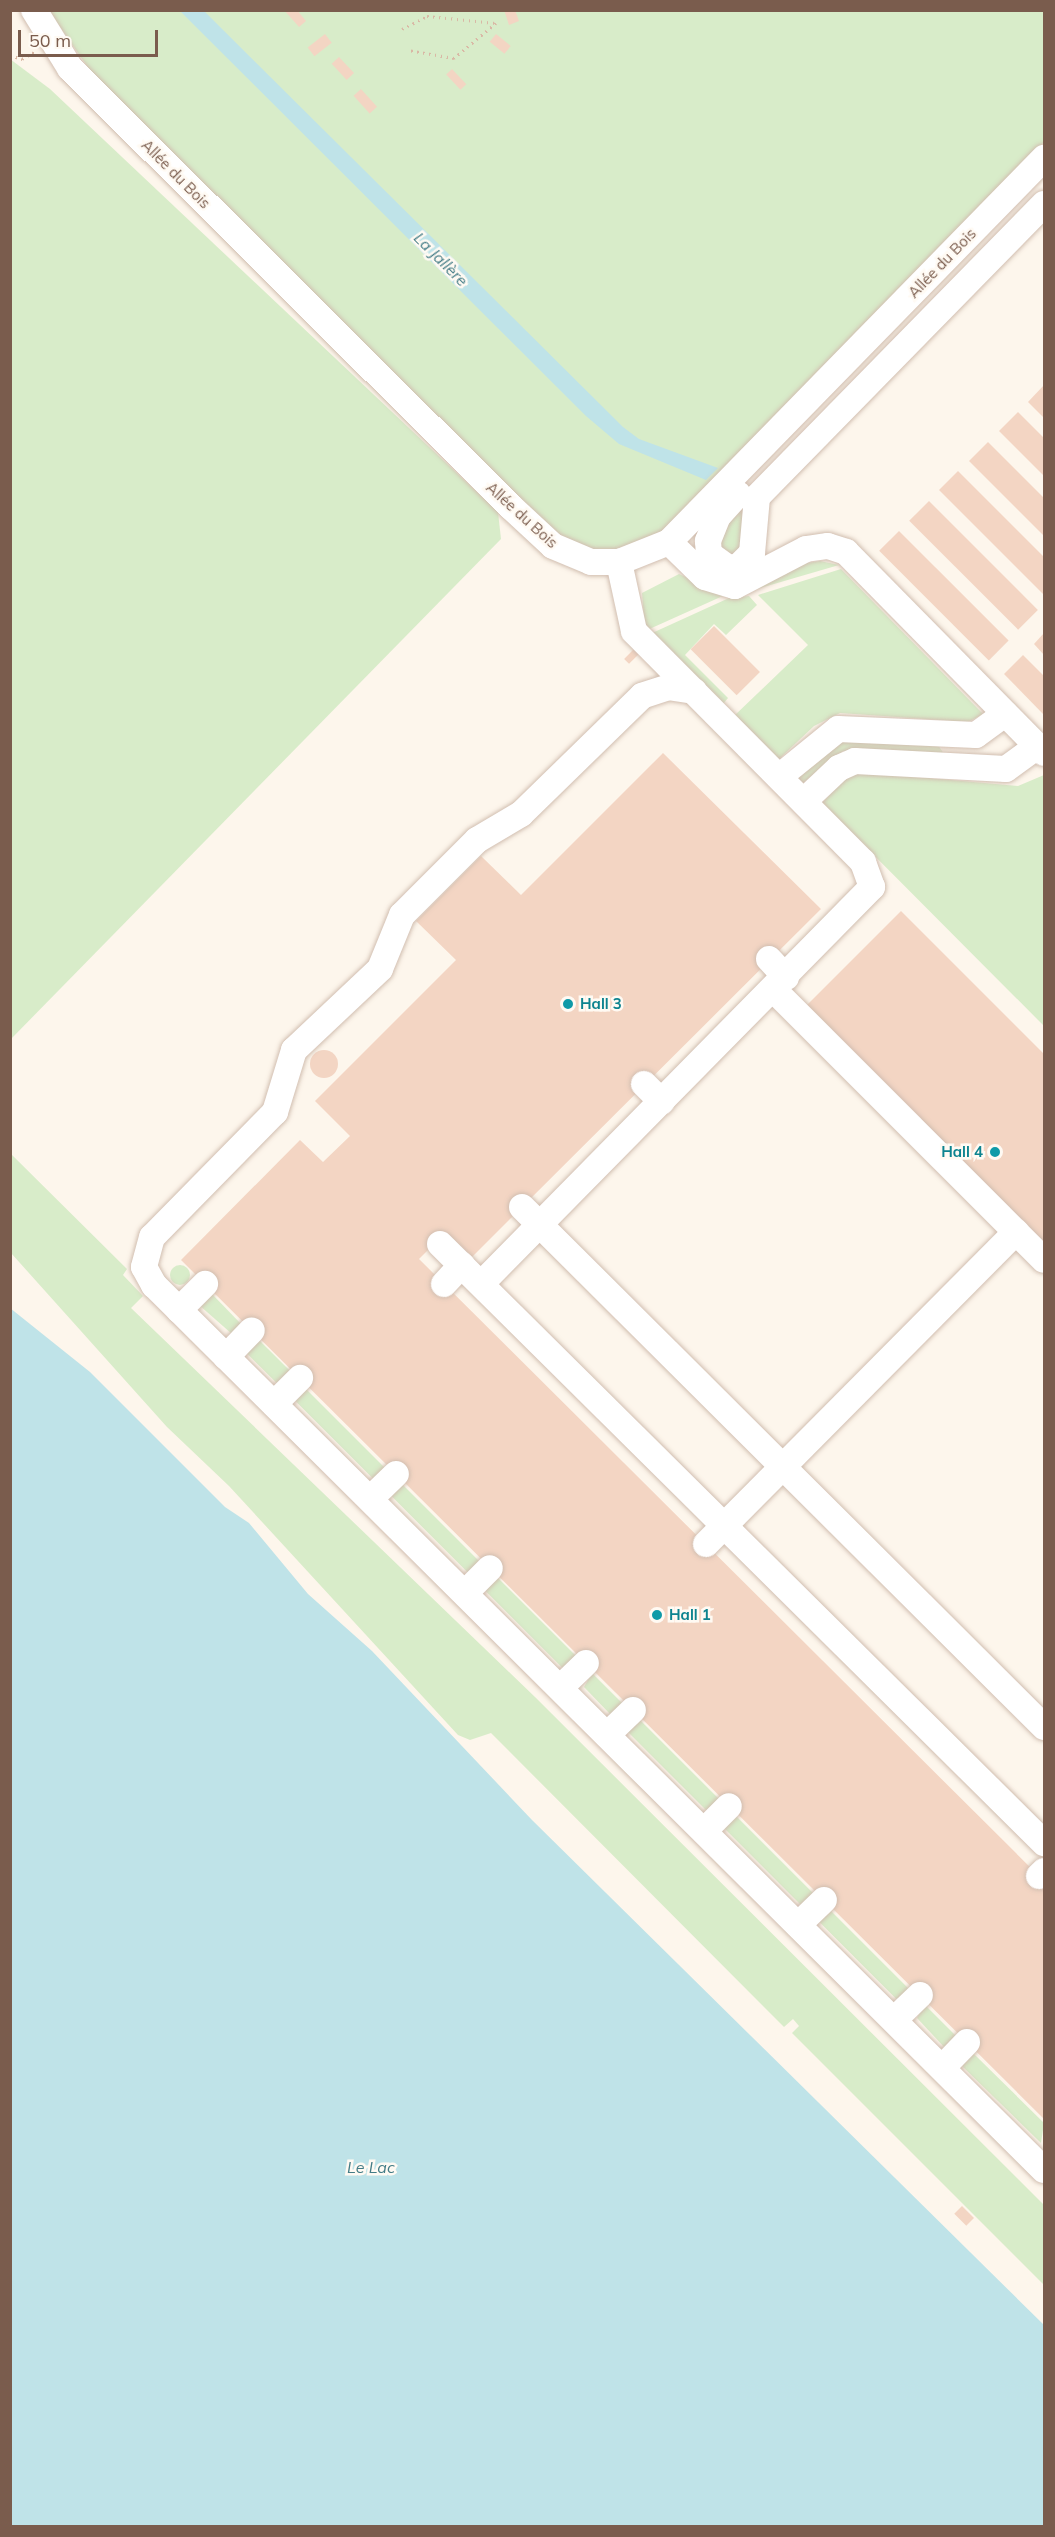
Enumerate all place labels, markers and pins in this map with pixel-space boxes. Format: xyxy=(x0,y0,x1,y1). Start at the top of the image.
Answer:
place label: Hall 3 xyxy=(580,995,622,1013)
marker: Hall 3 xyxy=(561,997,575,1011)
place label: Hall 4 xyxy=(941,1143,983,1161)
marker: Hall 4 xyxy=(988,1145,1002,1159)
place label: Hall 1 xyxy=(669,1606,711,1624)
marker: Hall 1 xyxy=(650,1608,664,1622)

